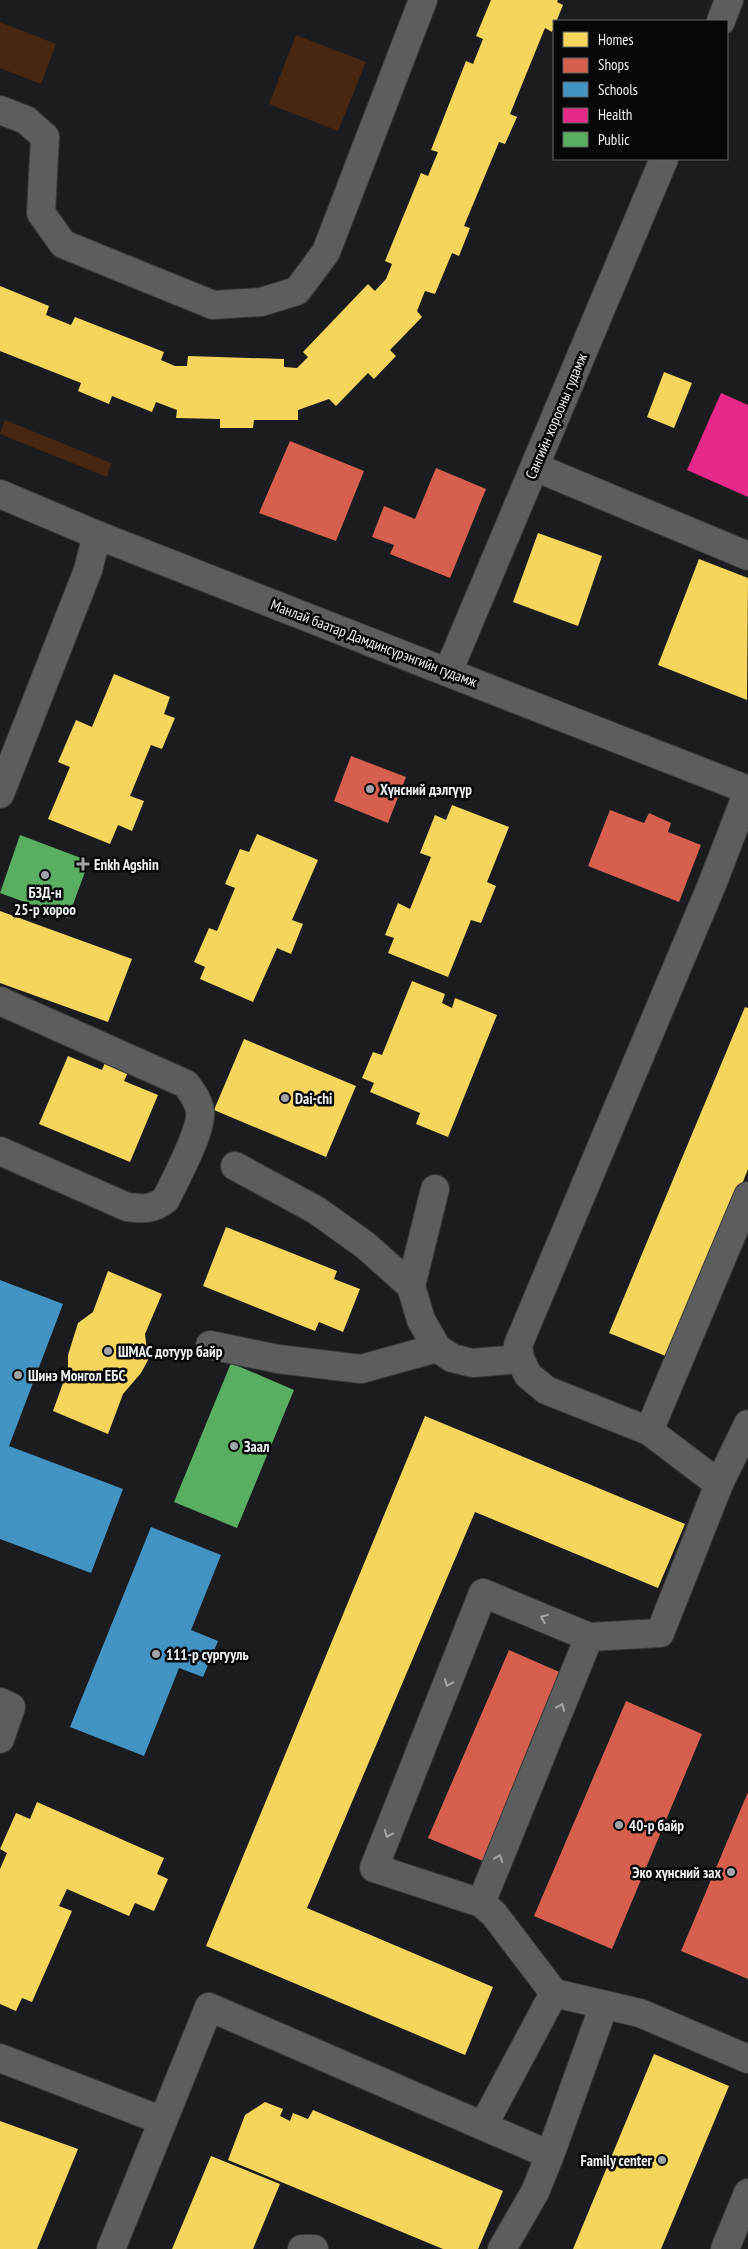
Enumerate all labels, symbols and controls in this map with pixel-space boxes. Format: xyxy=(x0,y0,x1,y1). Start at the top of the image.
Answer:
legend xyxy=(553,20,728,160)
text: Homes xyxy=(598,30,634,49)
text: Shops xyxy=(598,55,629,74)
text: Schools xyxy=(598,80,638,99)
text: Health xyxy=(598,105,632,124)
text: Public xyxy=(598,130,630,149)
street label: Сангийн хорооны гудамж xyxy=(521,349,591,482)
street label: Манлай баатар Дамдинсүрэнгийн гудамж xyxy=(268,595,481,692)
place label: Хүнсний дэлгүүр xyxy=(380,780,472,799)
marker: Хүнсний дэлгүүр xyxy=(364,783,376,795)
place label: Enkh Agshin xyxy=(94,855,159,874)
marker: Enkh Agshin xyxy=(76,857,90,871)
marker: БЗД-н 25-р хороо xyxy=(39,869,51,881)
place label: БЗД-н 25-р хороо xyxy=(14,883,76,919)
place label: Dai-chi xyxy=(295,1089,332,1108)
marker: Dai-chi xyxy=(279,1092,291,1104)
place label: ШМАС дотуур байр xyxy=(118,1342,223,1361)
marker: ШМАС дотуур байр xyxy=(102,1345,114,1357)
place label: Шинэ Монгол ЕБС xyxy=(28,1366,125,1385)
marker: Шинэ Монгол ЕБС xyxy=(12,1369,24,1381)
place label: Заал xyxy=(244,1437,269,1456)
marker: Заал xyxy=(228,1440,240,1452)
one-way arrow xyxy=(540,1614,549,1625)
place label: 111-р сургууль xyxy=(166,1645,249,1664)
marker: 111-р сургууль xyxy=(150,1648,162,1660)
one-way arrow xyxy=(443,1678,454,1687)
one-way arrow xyxy=(554,1703,565,1712)
place label: 40-р байр xyxy=(629,1816,684,1835)
marker: 40-р байр xyxy=(613,1819,625,1831)
one-way arrow xyxy=(384,1829,394,1838)
one-way arrow xyxy=(493,1854,504,1863)
place label: Эко хүнсний зах xyxy=(632,1863,721,1882)
marker: Эко хүнсний зах xyxy=(725,1866,737,1878)
place label: Family center xyxy=(581,2151,653,2170)
marker: Family center xyxy=(656,2154,668,2166)

